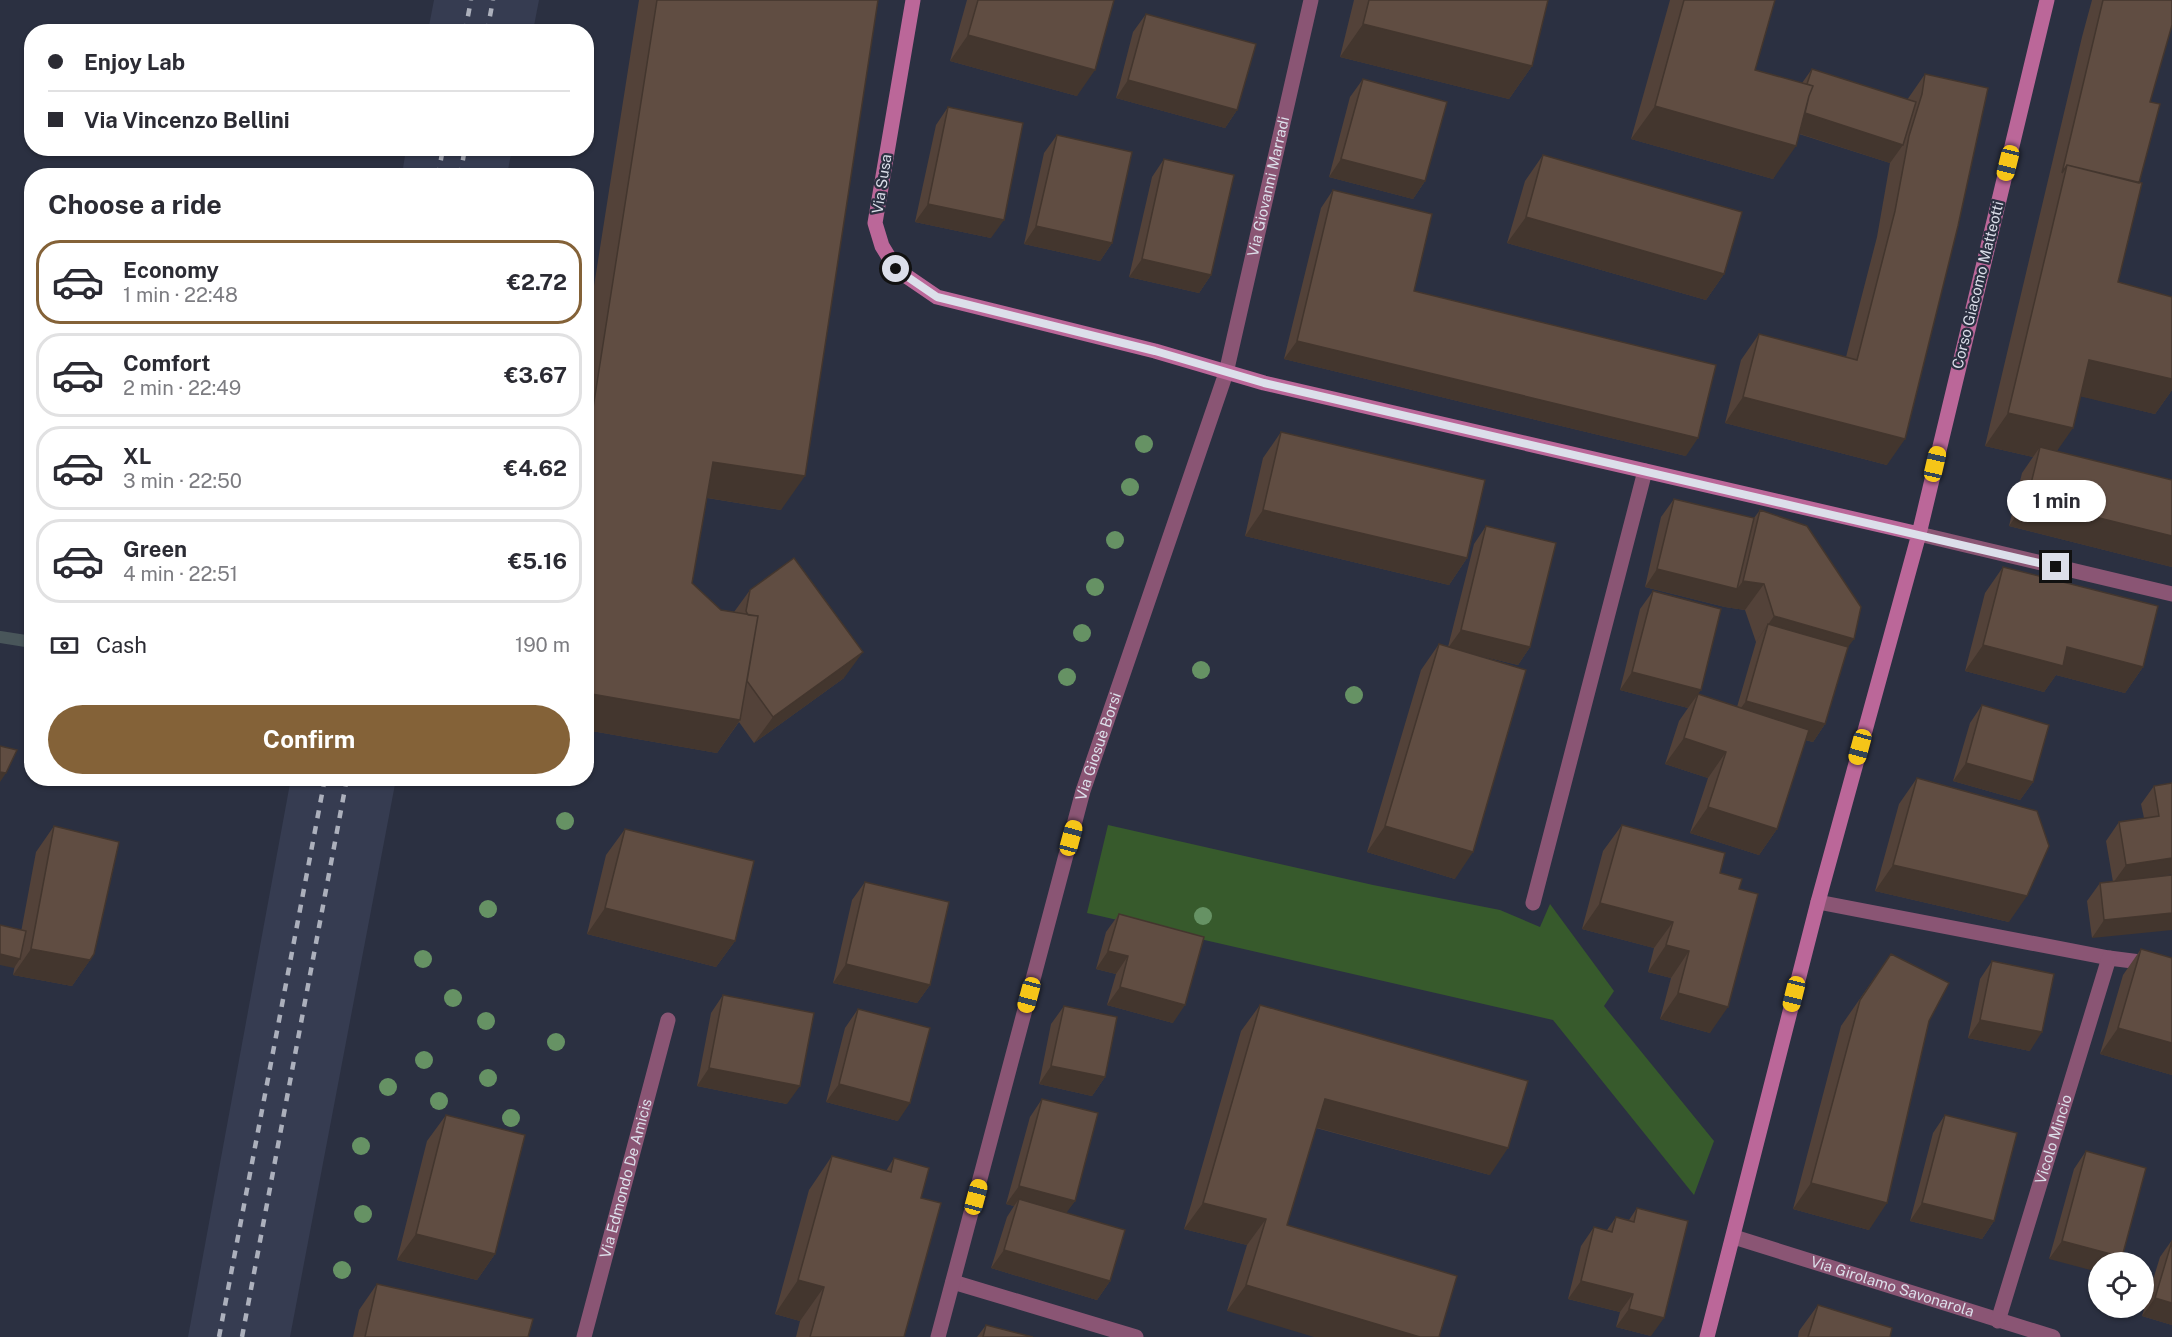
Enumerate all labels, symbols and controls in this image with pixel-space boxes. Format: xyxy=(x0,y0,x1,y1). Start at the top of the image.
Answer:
text: Enjoy Lab xyxy=(84,49,185,75)
text: Via Vincenzo Bellini xyxy=(84,107,290,133)
street label: Via Giovanni Marradi xyxy=(1244,115,1292,258)
car xyxy=(1995,143,2021,183)
street label: Via Susa xyxy=(868,153,895,215)
text: Choose a ride xyxy=(48,188,222,220)
street label: Corso Giacomo Matteotti xyxy=(1948,199,2007,370)
icon: car xyxy=(51,255,105,309)
route start xyxy=(882,255,909,282)
text: Economy xyxy=(123,257,219,283)
text: €2.72 xyxy=(507,269,567,295)
text: 1 min · 22:48 xyxy=(123,283,238,307)
icon: car xyxy=(51,348,105,402)
text: Comfort xyxy=(123,350,210,376)
text: €3.67 xyxy=(504,362,567,388)
text: 2 min · 22:49 xyxy=(123,376,241,400)
icon: car xyxy=(51,441,105,495)
text: XL xyxy=(123,443,151,469)
car xyxy=(1922,444,1948,484)
text: €4.62 xyxy=(504,455,567,481)
text: 3 min · 22:50 xyxy=(123,469,242,493)
callout: 1 min xyxy=(2006,480,2106,522)
text: 1 min xyxy=(2032,489,2081,513)
icon: car xyxy=(51,534,105,588)
text: Green xyxy=(123,536,187,562)
text: €5.16 xyxy=(508,548,567,574)
route end xyxy=(2042,553,2069,580)
text: 4 min · 22:51 xyxy=(123,562,238,586)
icon: cash xyxy=(48,629,81,662)
text: Cash xyxy=(96,632,147,658)
text: 190 m xyxy=(515,633,570,657)
street label: Via Giosuè Borsi xyxy=(1072,690,1124,802)
button: Confirm xyxy=(48,705,570,774)
car xyxy=(1847,727,1873,767)
car xyxy=(1058,818,1084,858)
car xyxy=(1781,974,1807,1014)
car xyxy=(1016,975,1042,1015)
street label: Vicolo Mincio xyxy=(2031,1092,2075,1186)
street label: Via Edmondo De Amicis xyxy=(596,1097,655,1260)
car xyxy=(963,1177,989,1217)
map controls xyxy=(2088,1252,2154,1318)
button: locate xyxy=(2088,1252,2154,1318)
street label: Via Girolamo Savonarola xyxy=(1809,1253,1976,1320)

